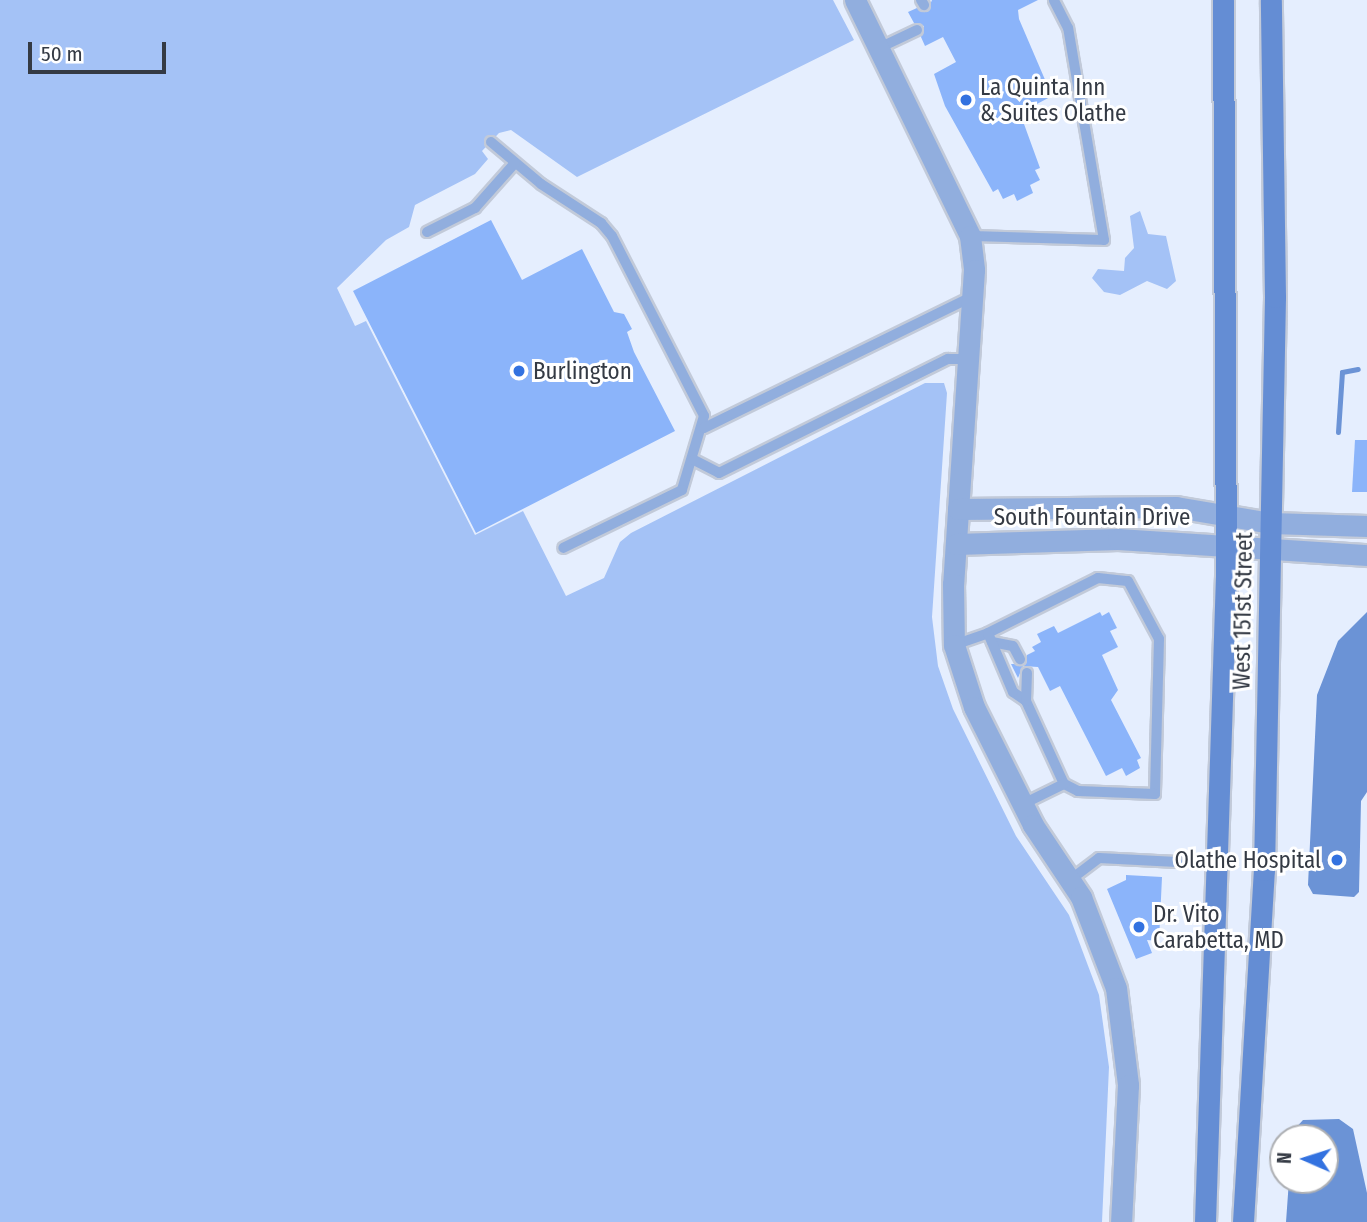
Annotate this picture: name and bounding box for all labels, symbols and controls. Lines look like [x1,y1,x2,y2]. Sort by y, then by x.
scale bar [32,28,170,72]
text: 50 m [41,41,83,67]
place label: La Quinta Inn & Suites Olathe [980,73,1126,127]
marker: La Quinta Inn & Suites Olathe [958,92,974,108]
place label: Burlington [533,357,632,385]
marker: Burlington [511,363,527,379]
street label: South Fountain Drive [994,503,1190,531]
street label: West 151st Street [1228,532,1258,690]
place label: Olathe Hospital [1175,846,1321,874]
marker: Olathe Hospital [1327,850,1347,870]
place label: Dr. Vito Carabetta, MD [1153,900,1284,954]
marker: Dr. Vito Carabetta, MD [1131,919,1147,935]
north arrow [1269,1124,1339,1194]
text: N [1273,1152,1296,1164]

